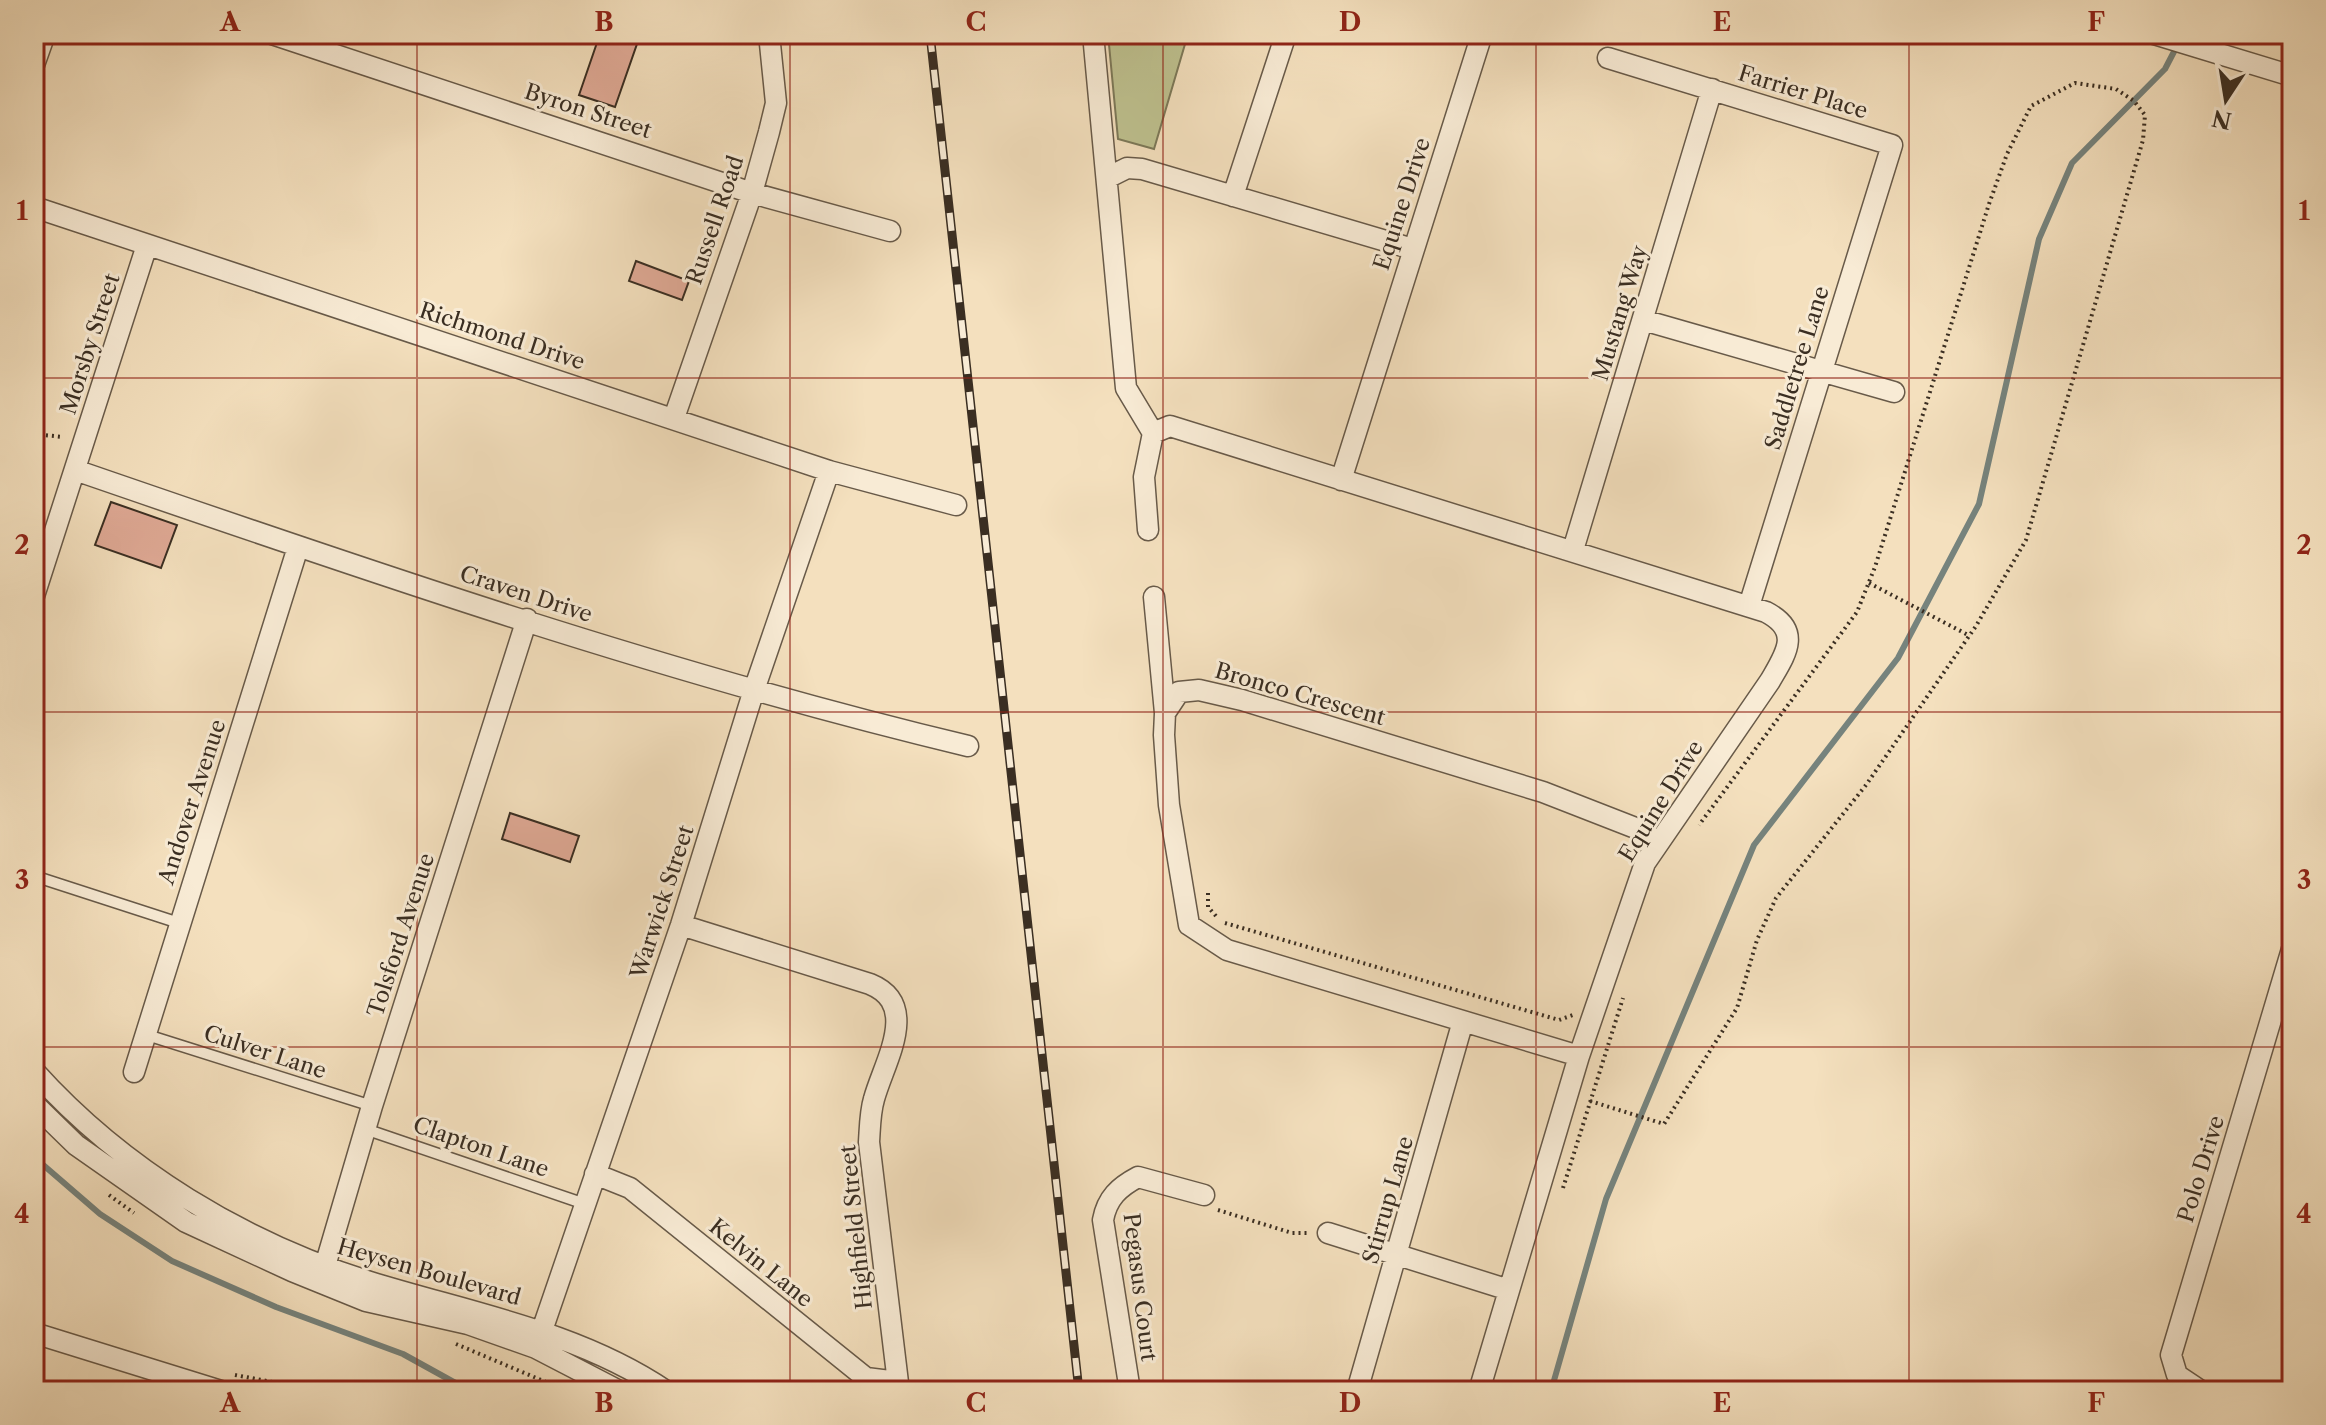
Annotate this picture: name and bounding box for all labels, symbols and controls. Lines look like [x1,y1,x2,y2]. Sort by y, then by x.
text: A [219,6,241,38]
text: B [594,6,614,38]
text: C [966,6,986,38]
text: D [1339,6,1361,38]
text: E [1713,6,1731,38]
text: F [2087,6,2105,38]
street label: Farrier Place [1735,60,1871,124]
north arrow [2186,60,2266,140]
street label: Byron Street [521,78,655,144]
text: N [2210,104,2234,134]
street label: Equine Drive [1368,134,1436,274]
street label: Russell Road [680,152,750,288]
text: 1 [16,195,28,227]
text: 1 [2298,195,2310,227]
street label: Mustang Way [1587,241,1654,384]
street label: Morsby Street [55,270,126,418]
street label: Saddletree Lane [1759,283,1835,453]
street label: Richmond Drive [416,297,588,375]
text: 2 [14,529,30,561]
text: 2 [2296,529,2312,561]
street label: Craven Drive [456,560,596,628]
street label: Bronco Crescent [1212,657,1388,731]
street label: Andover Avenue [152,716,231,889]
street label: Equine Drive [1613,735,1709,867]
street label: Warwick Street [624,822,700,983]
street label: Tolsford Avenue [362,850,440,1020]
text: 3 [15,864,29,896]
text: 3 [2297,864,2311,896]
street label: Culver Lane [200,1019,330,1085]
street label: Clapton Lane [410,1111,552,1183]
street label: Polo Drive [2172,1112,2230,1226]
street label: Stirrup Lane [1357,1133,1419,1267]
street label: Highfield Street [834,1143,878,1311]
text: 4 [14,1198,30,1230]
text: 4 [2296,1198,2312,1230]
street label: Pegasus Court [1118,1211,1163,1363]
street label: Kelvin Lane [704,1213,818,1313]
street label: Heysen Boulevard [334,1233,524,1311]
text: A [219,1387,241,1419]
text: B [594,1387,614,1419]
text: C [966,1387,986,1419]
text: D [1339,1387,1361,1419]
text: E [1713,1387,1731,1419]
text: F [2087,1387,2105,1419]

